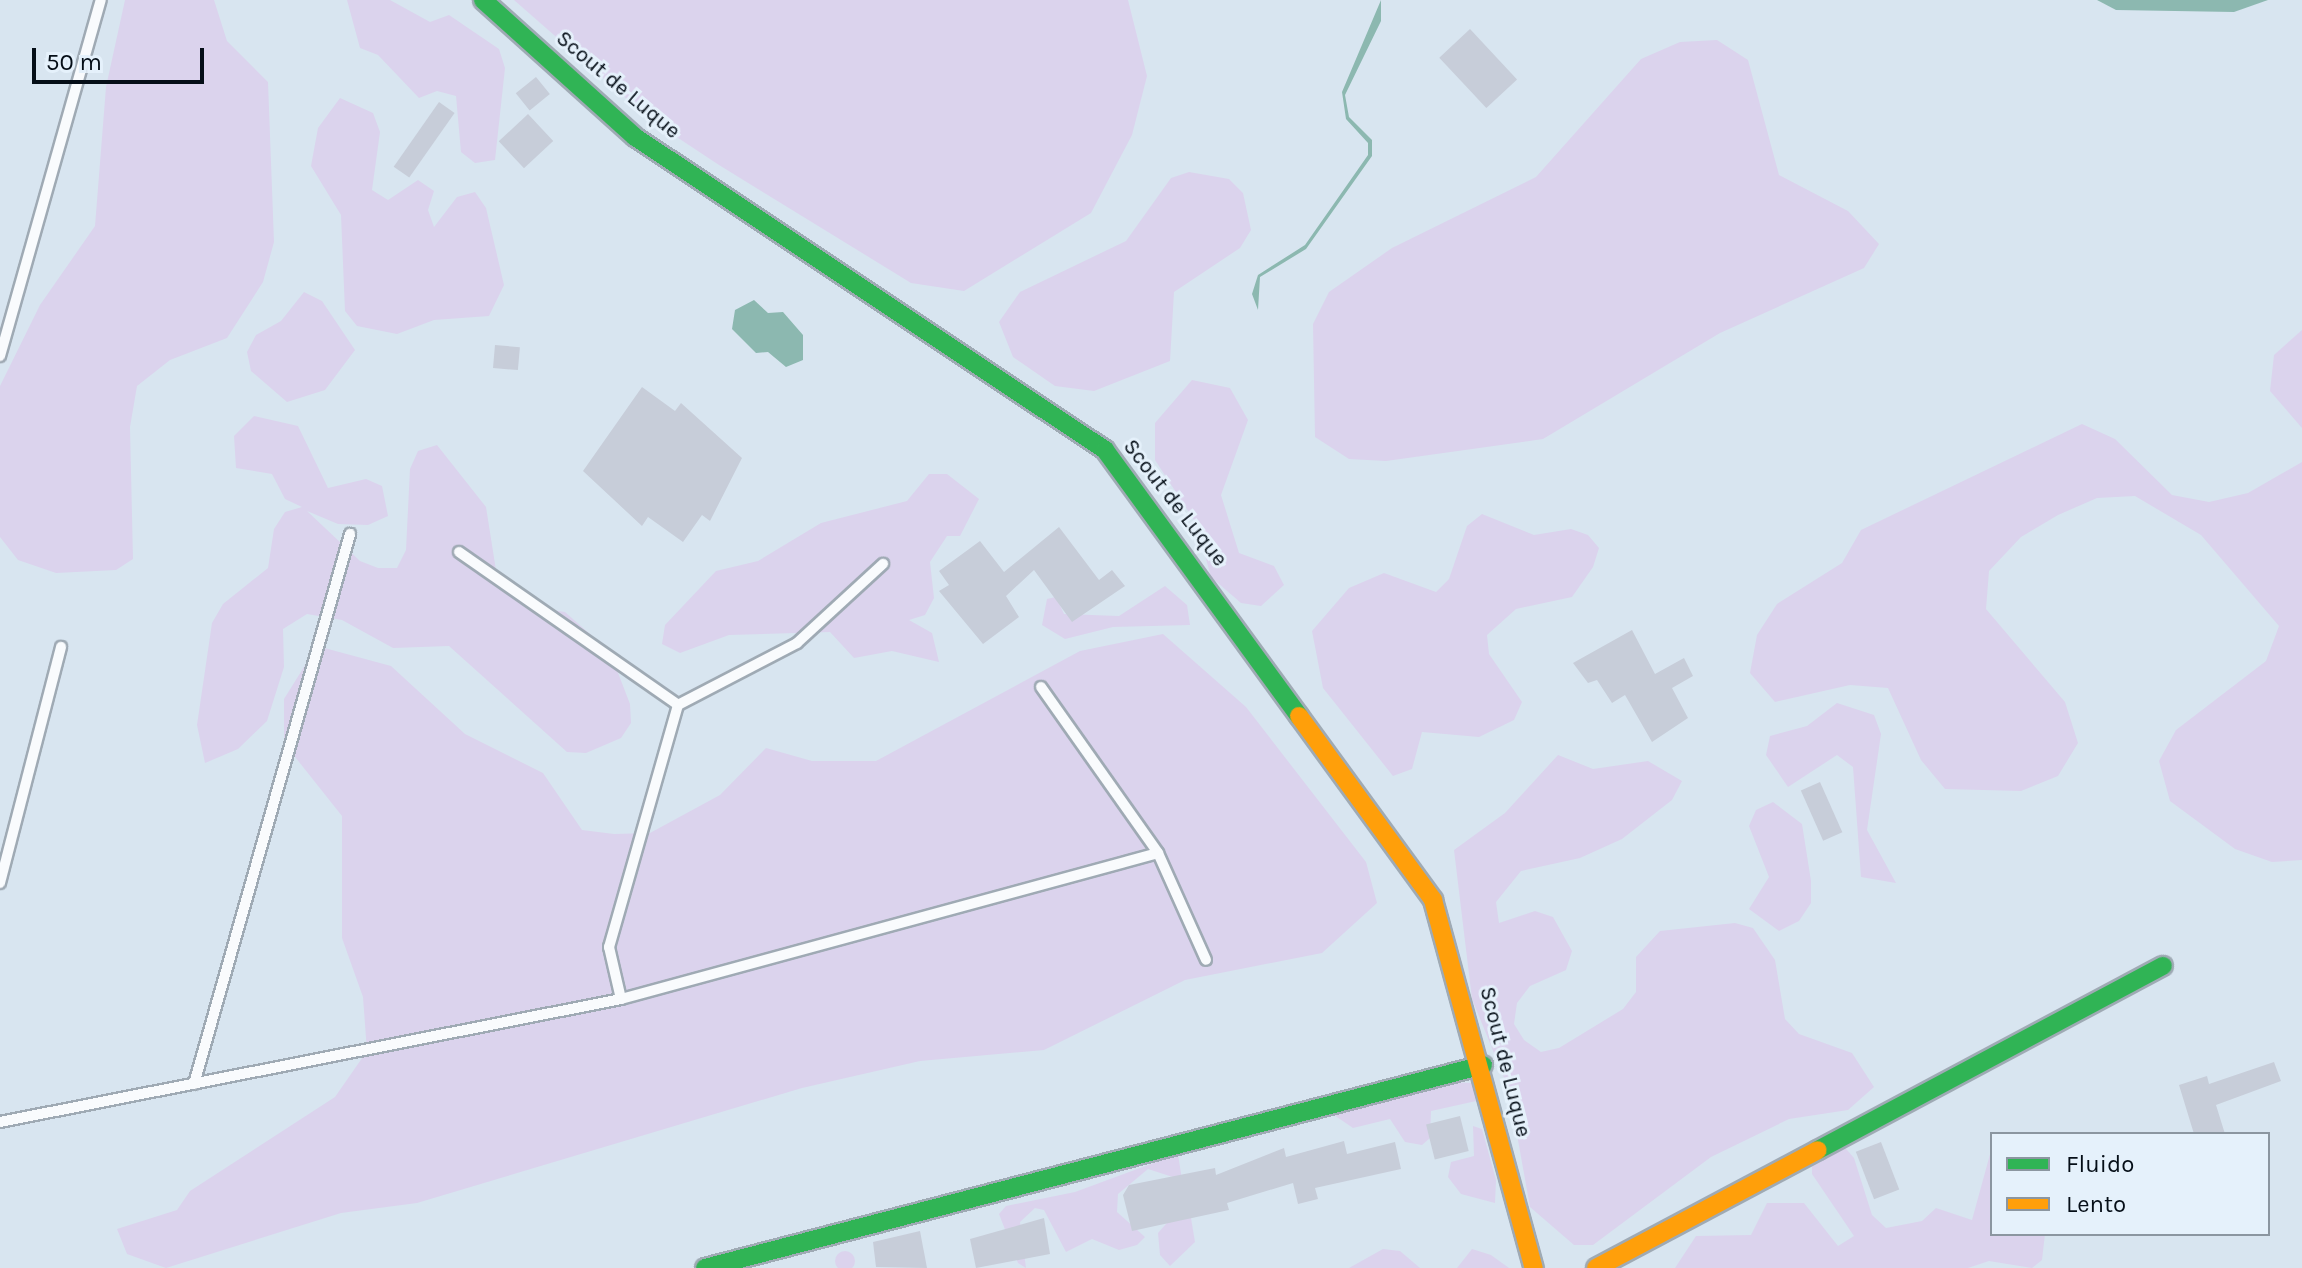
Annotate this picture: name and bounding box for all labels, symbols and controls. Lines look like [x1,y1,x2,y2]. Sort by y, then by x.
street label: Scout de Luque [550,25,686,145]
scale bar [36,32,208,82]
text: 50 m [46,48,102,76]
street label: Scout de Luque [1117,434,1233,572]
street label: Scout de Luque [1474,984,1536,1140]
legend [1990,1132,2270,1236]
text: Fluido [2066,1150,2134,1178]
text: Lento [2066,1190,2126,1218]

